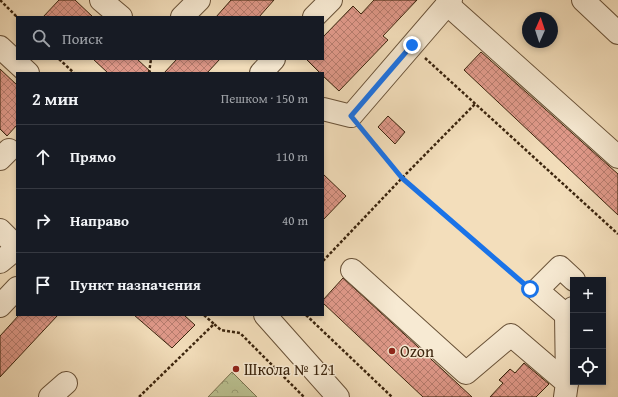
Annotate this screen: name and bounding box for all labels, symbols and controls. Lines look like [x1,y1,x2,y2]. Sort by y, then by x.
north arrow [522,12,558,48]
search box [16,16,324,60]
icon: search [30,27,52,49]
text: Поиск [62,28,103,49]
route end [403,36,421,54]
text: 2 мин [32,86,78,111]
text: Пешком · 150 m [221,89,308,108]
icon: ahead [32,146,54,168]
text: Прямо [70,146,116,167]
text: 110 m [276,147,308,166]
icon: right [32,210,54,232]
text: Направо [70,210,129,231]
text: 40 m [282,211,308,230]
icon: arrive [32,274,54,296]
text: Пункт назначения [70,274,201,295]
map controls [570,277,606,385]
button: + [570,277,606,313]
route start [521,280,539,298]
button: − [570,313,606,349]
place label: Ozon [400,339,434,363]
marker: Ozon [387,346,397,356]
button: locate [570,349,606,385]
place label: Школа № 121 [244,357,336,381]
marker: Школа № 121 [231,364,241,374]

